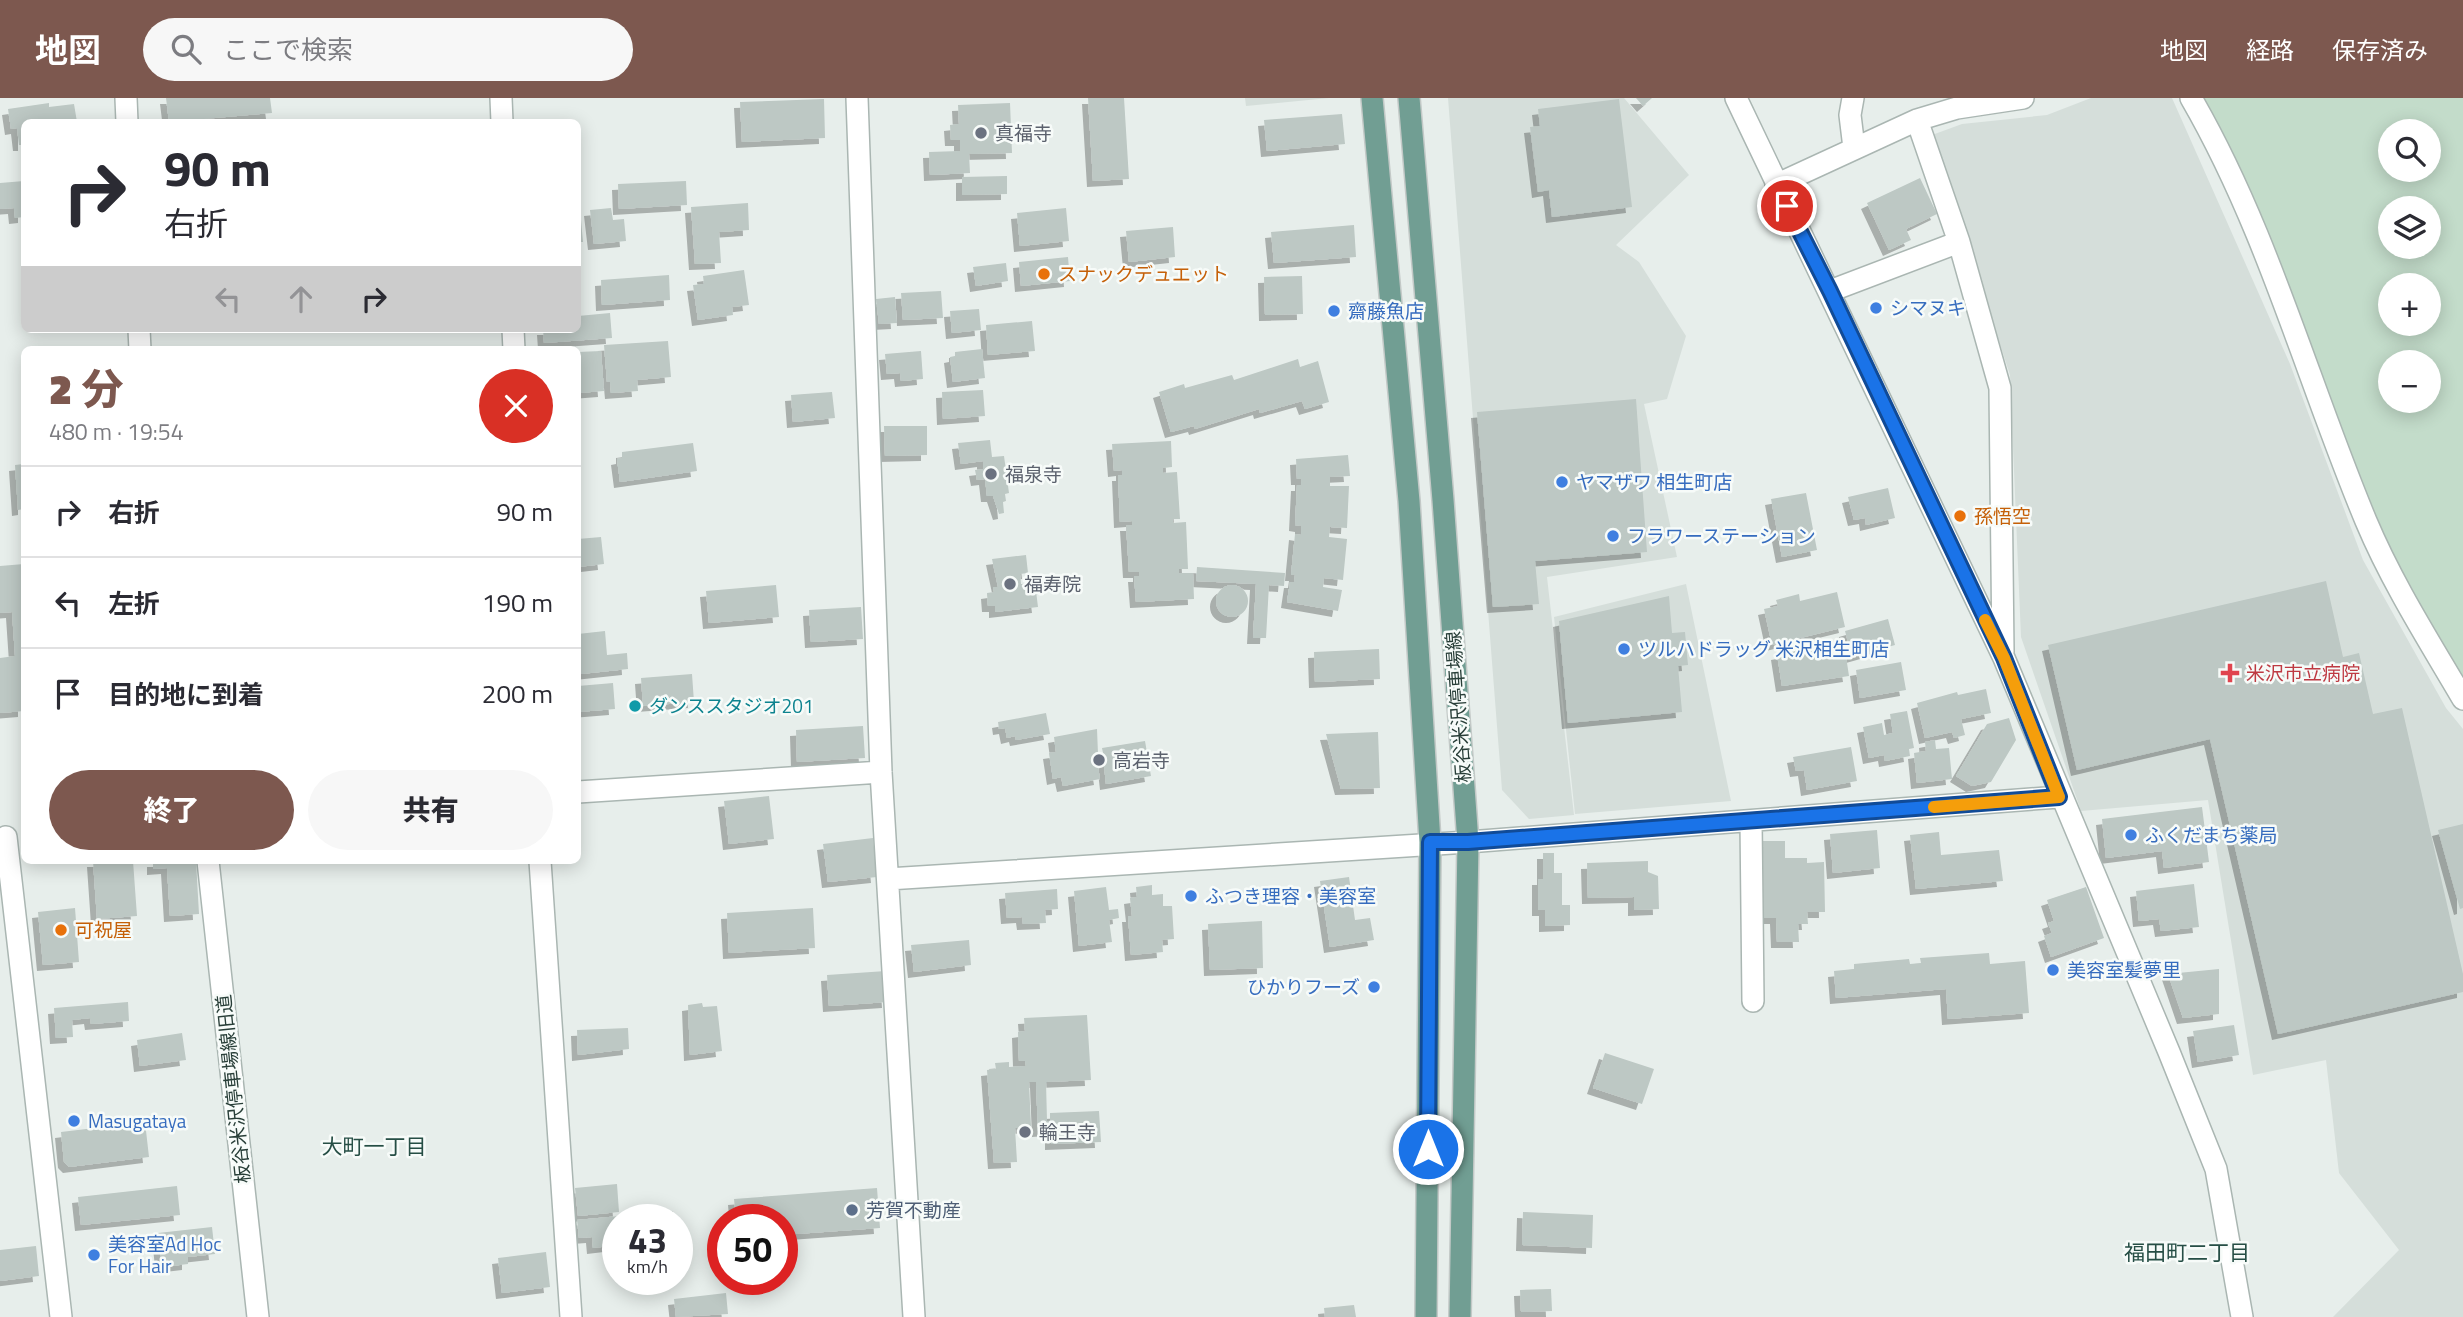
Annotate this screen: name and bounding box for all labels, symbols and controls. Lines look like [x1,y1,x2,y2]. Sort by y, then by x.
search box [143,18,633,81]
text: 地図 [35,25,101,75]
icon: search [167,30,205,68]
text: ここで検索 [223,30,353,69]
text: 地図 [2160,32,2208,68]
text: 経路 [2246,32,2294,68]
text: 保存済み [2332,32,2428,68]
place label: 真福寺 [995,118,1052,147]
map controls [2378,119,2441,413]
button: search [2378,119,2441,182]
marker: 真福寺 [973,125,989,141]
text: 90 m [164,130,271,205]
icon: right [49,147,140,238]
pin [1757,176,1817,236]
icon: arrive [1768,187,1806,225]
button: layers [2378,196,2441,259]
text: 右折 [164,199,228,247]
place label: スナックデュエット [1058,259,1229,288]
marker: スナックデュエット [1036,266,1052,282]
button: + [2378,273,2441,336]
icon: left [209,280,247,318]
icon: ahead [282,280,320,318]
icon: right [355,280,393,318]
place label: シマヌキ [1890,293,1966,322]
place label: 齋藤魚店 [1348,296,1424,325]
marker: シマヌキ [1868,300,1884,316]
marker: 齋藤魚店 [1326,303,1342,319]
button: − [2378,350,2441,413]
text: 2 分 [49,356,123,420]
button: close [479,369,553,443]
text: 480 m · 19:54 [49,414,184,449]
place label: 福泉寺 [1005,459,1062,488]
marker: 福泉寺 [983,466,999,482]
place label: ヤマザワ 相生町店 [1576,467,1732,496]
marker: ヤマザワ 相生町店 [1554,474,1570,490]
text: 90 m [496,492,553,531]
icon: right [49,493,87,531]
text: 右折 [108,493,160,532]
place label: 孫悟空 [1974,501,2031,530]
marker: 孫悟空 [1952,508,1968,524]
place label: フラワーステーション [1627,521,1816,550]
marker: フラワーステーション [1605,528,1621,544]
place label: 福寿院 [1024,569,1081,598]
marker: 福寿院 [1002,576,1018,592]
text: 190 m [482,583,553,622]
icon: left [49,584,87,622]
text: 左折 [108,584,160,623]
street label: 板谷米沢停車場線 [1438,630,1477,784]
place label: ツルハドラッグ 米沢相生町店 [1638,634,1889,663]
marker: ツルハドラッグ 米沢相生町店 [1616,641,1632,657]
place label: 米沢市立病院 [2246,658,2360,687]
marker: 米沢市立病院 [2220,663,2240,683]
text: 200 m [482,674,553,713]
icon: arrive [49,675,87,713]
text: 目的地に到着 [108,675,264,714]
place label: ダンススタジオ201 [649,691,814,720]
marker: ダンススタジオ201 [627,698,643,714]
place label: 高岩寺 [1113,745,1170,774]
marker: 高岩寺 [1091,752,1107,768]
button: 終了 [49,770,294,850]
button: 共有 [308,770,553,850]
place label: ふくだまち薬局 [2145,820,2278,849]
marker: ふくだまち薬局 [2123,827,2139,843]
place label: ふつき理容・美容室 [1205,881,1376,910]
marker: ふつき理容・美容室 [1183,888,1199,904]
place label: 可祝屋 [75,915,132,944]
marker: 可祝屋 [53,922,69,938]
place label: 美容室髪夢里 [2067,955,2181,984]
marker: 美容室髪夢里 [2045,962,2061,978]
place label: ひかりフーズ [1247,972,1360,1001]
marker: ひかりフーズ [1366,979,1382,995]
street label: 板谷米沢停車場線旧道 [208,993,257,1185]
place label: Masugataya [88,1106,187,1135]
position arrow [1391,1112,1465,1186]
marker: Masugataya [66,1113,82,1129]
place label: 輪王寺 [1039,1117,1096,1146]
marker: 輪王寺 [1017,1124,1033,1140]
district label: 大町一丁目 [322,1130,427,1162]
place label: 芳賀不動産 [866,1195,961,1224]
marker: 芳賀不動産 [844,1202,860,1218]
speed limit sign: 50 [707,1204,798,1295]
text: 43 [628,1213,667,1267]
place label: 美容室Ad Hoc For Hair [108,1229,222,1280]
district label: 福田町二丁目 [2124,1236,2250,1268]
marker: 美容室Ad Hoc For Hair [86,1247,102,1263]
text: km/h [627,1253,668,1280]

